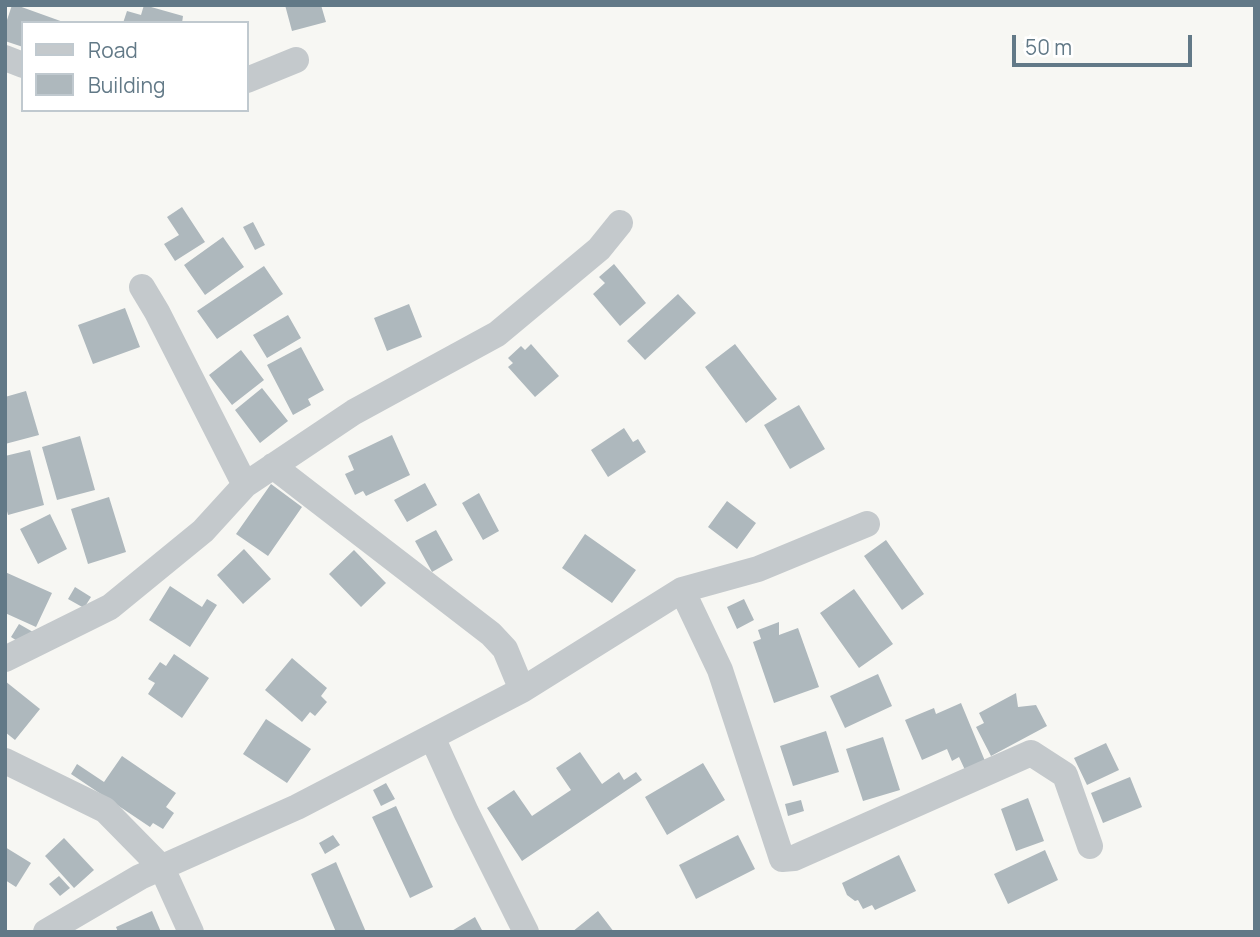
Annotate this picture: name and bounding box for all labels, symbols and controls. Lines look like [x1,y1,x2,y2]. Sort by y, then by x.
legend [21,21,248,112]
scale bar [1015,21,1195,65]
text: 50 m [1025,33,1072,61]
text: Road [88,36,138,64]
text: Building [88,71,165,99]

